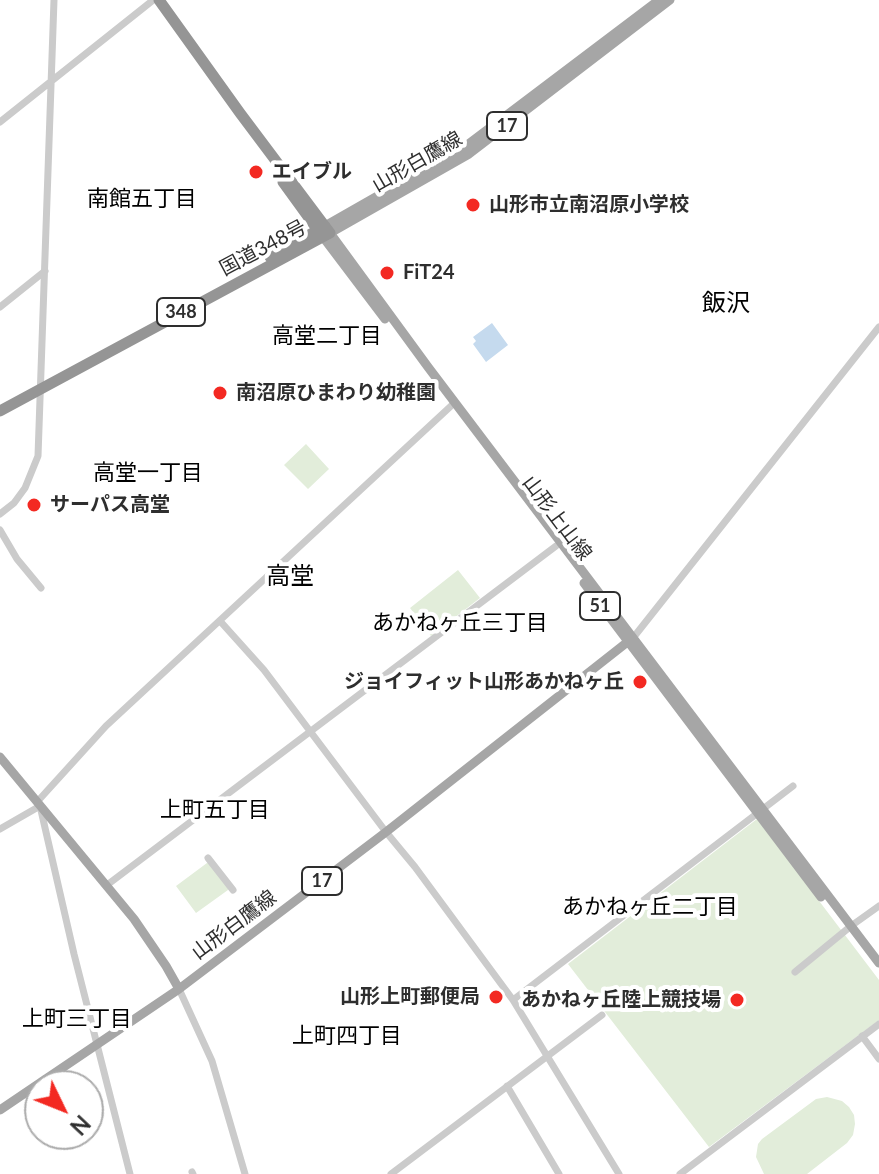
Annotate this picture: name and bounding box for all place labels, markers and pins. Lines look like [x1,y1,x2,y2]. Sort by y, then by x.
place label: エイブル [272,160,352,184]
marker: エイブル [247,163,265,181]
place label: 山形市立南沼原小学校 [489,193,689,217]
marker: 山形市立南沼原小学校 [464,196,482,214]
place label: FiT24 [403,261,454,285]
marker: FiT24 [378,264,396,282]
place label: 南沼原ひまわり幼稚園 [236,381,436,405]
marker: 南沼原ひまわり幼稚園 [211,384,229,402]
place label: サーパス高堂 [50,493,170,517]
marker: サーパス高堂 [25,496,43,514]
place label: ジョイフィット山形あかねヶ丘 [344,670,624,694]
marker: ジョイフィット山形あかねヶ丘 [631,673,649,691]
place label: 山形上町郵便局 [340,985,480,1009]
marker: 山形上町郵便局 [487,988,505,1006]
place label: あかねヶ丘陸上競技場 [521,988,721,1012]
marker: あかねヶ丘陸上競技場 [728,991,746,1009]

